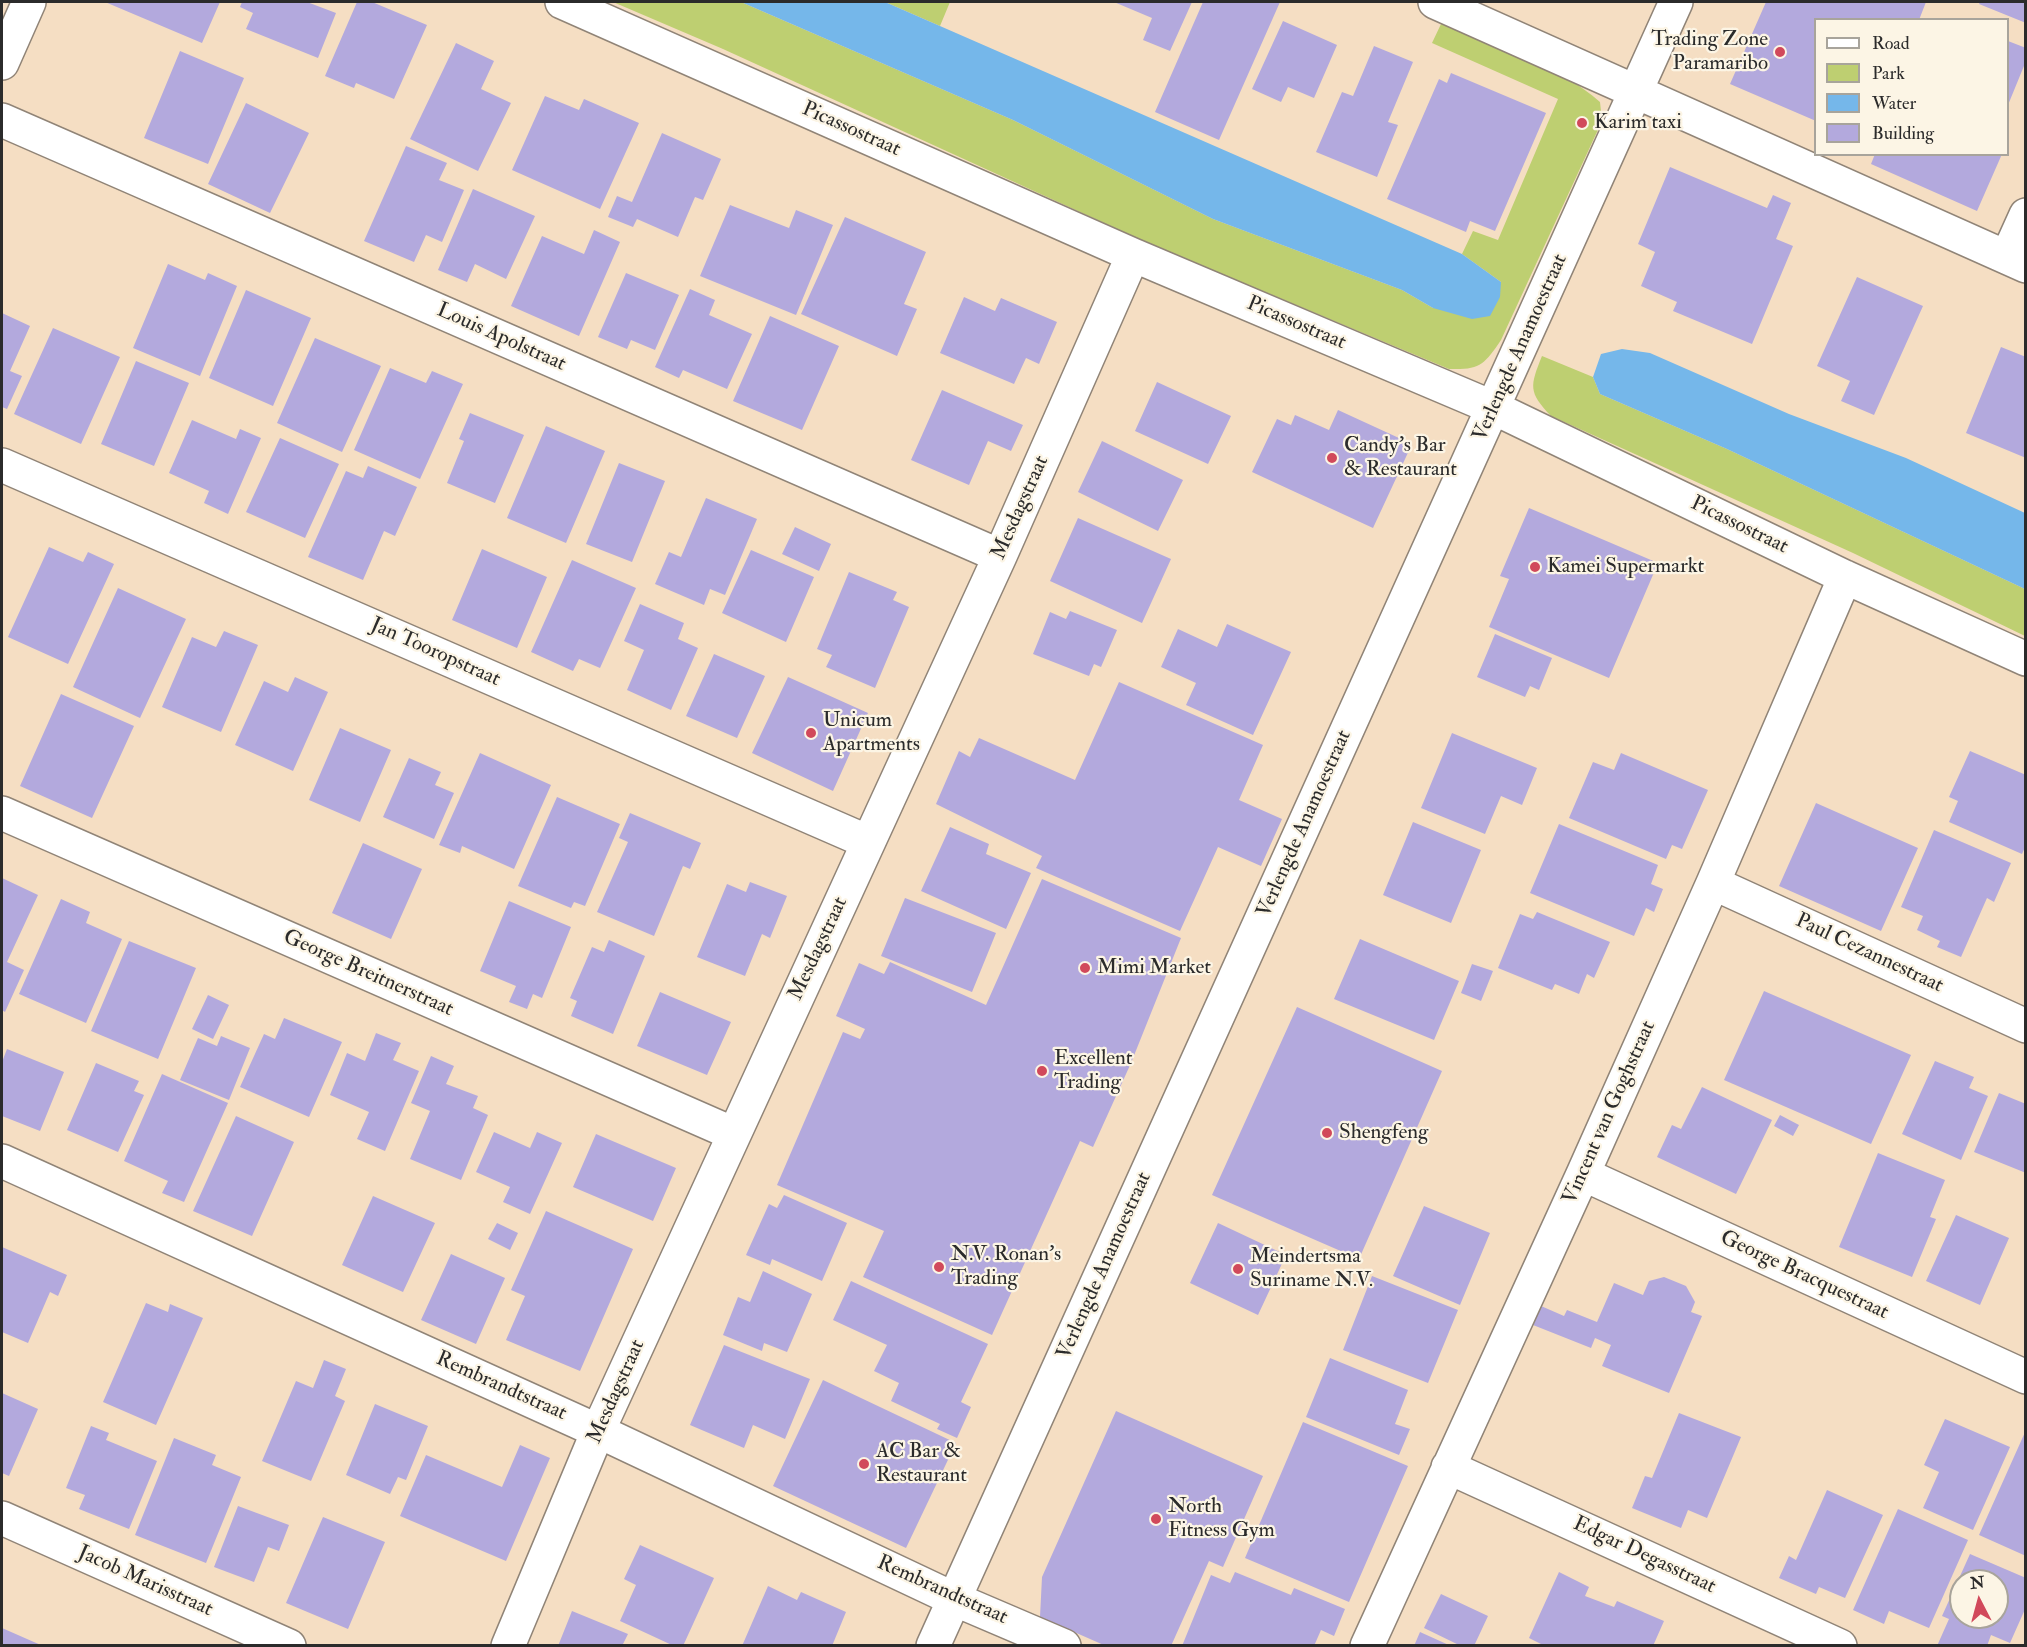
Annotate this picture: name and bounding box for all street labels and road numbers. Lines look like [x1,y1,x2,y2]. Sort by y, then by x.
street label: Picassostraat [798,97,904,163]
street label: Verlengde Anamoestraat [1468,251,1574,445]
street label: Picassostraat [1243,292,1349,356]
street label: Louis Apolstraat [432,298,570,378]
street label: Mesdagstraat [987,452,1055,564]
street label: Picassostraat [1686,492,1792,560]
street label: Jan Tooropstraat [366,613,504,693]
street label: Verlengde Anamoestraat [1252,727,1358,921]
street label: Mesdagstraat [784,893,854,1005]
street label: Paul Cezannestraat [1791,909,1947,999]
street label: George Breitnerstraat [279,925,457,1023]
street label: Vincent van Goghstraat [1558,1017,1662,1209]
street label: Verlengde Anamoestraat [1052,1169,1158,1363]
street label: George Bracquestraat [1716,1226,1892,1326]
street label: Mesdagstraat [583,1336,651,1448]
street label: Rembrandtstraat [432,1347,570,1427]
street label: Edgar Degasstraat [1569,1512,1719,1600]
street label: Jacob Marisstraat [74,1541,216,1623]
street label: Rembrandtstraat [873,1551,1011,1631]

